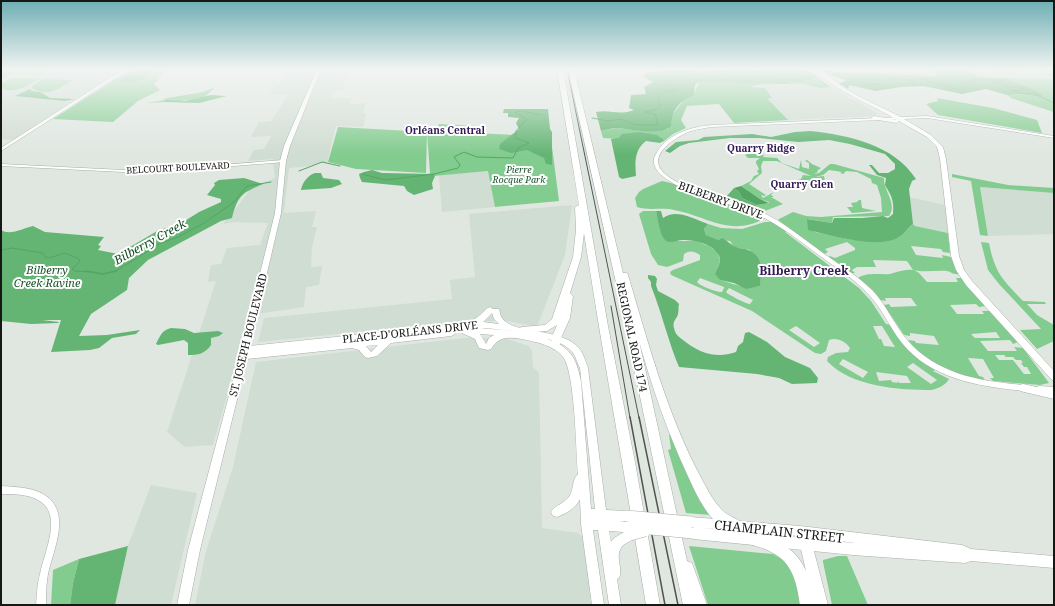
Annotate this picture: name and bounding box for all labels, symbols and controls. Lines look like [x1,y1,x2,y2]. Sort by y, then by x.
district label: Orléans Central [405,123,486,137]
district label: Quarry Ridge [727,141,795,155]
street label: BELCOURT BOULEVARD [126,158,230,177]
park label: Pierre Rocque Park [492,163,546,186]
street label: BILBERRY DRIVE [677,177,766,222]
district label: Quarry Glen [771,177,834,191]
water label: Bilberry Creek [110,214,190,269]
park label: Bilberry Creek Ravine [14,262,81,290]
district label: Bilberry Creek [759,262,849,279]
street label: ST. JOSEPH BOULEVARD [225,272,270,398]
street label: REGIONAL ROAD 174 [614,281,651,393]
street label: PLACE-D'ORLÉANS DRIVE [341,317,479,346]
street label: CHAMPLAIN STREET [713,515,845,547]

